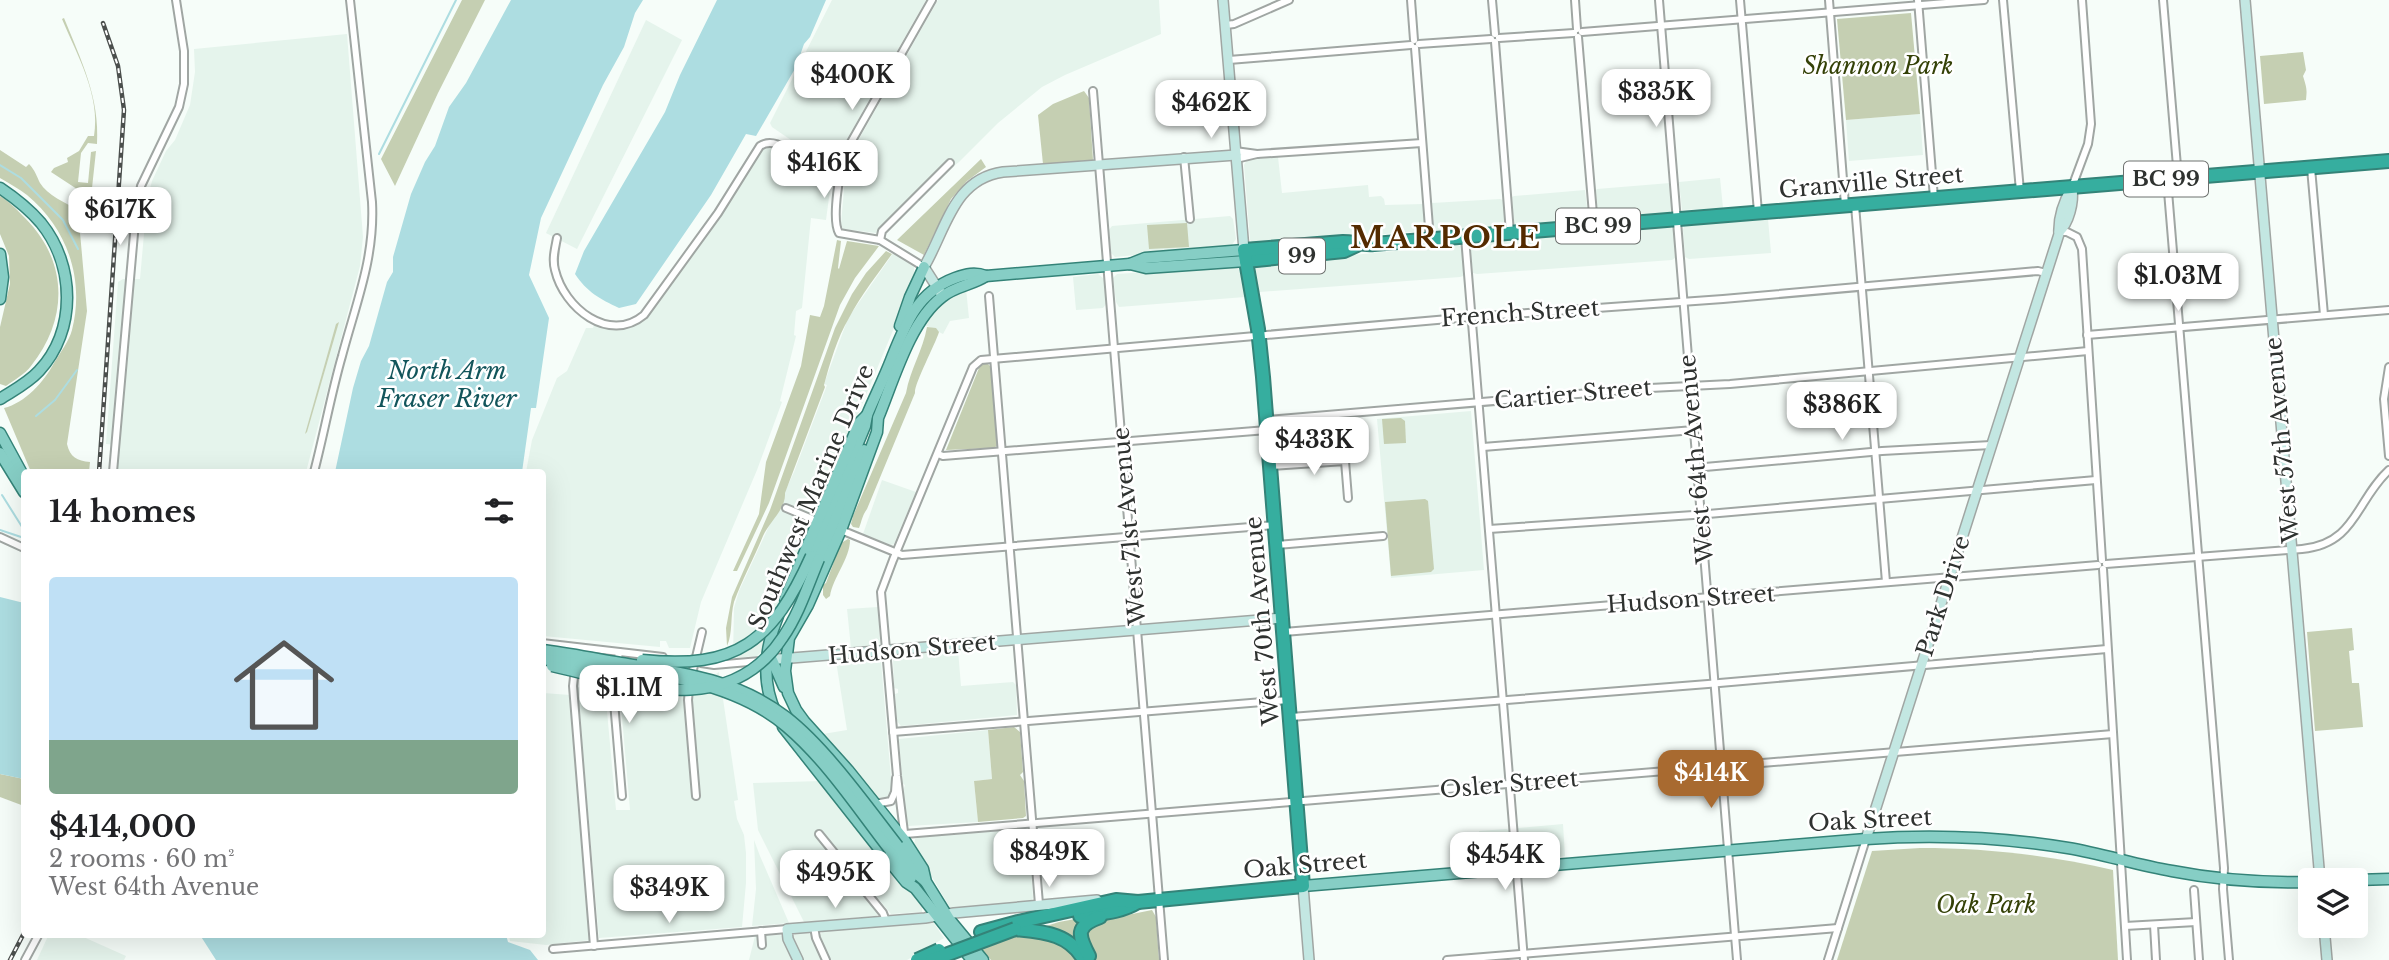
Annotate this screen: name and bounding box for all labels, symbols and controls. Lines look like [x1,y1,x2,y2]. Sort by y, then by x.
pin: $400K [803,52,901,112]
park label: Shannon Park [1803,52,1953,80]
text: $400K [810,61,894,89]
pin: $335K [1607,69,1705,129]
text: $335K [1618,78,1694,106]
pin: $462K [1162,80,1260,140]
text: $462K [1171,89,1251,117]
pin: $416K [775,140,873,200]
text: $416K [787,149,861,177]
street label: Granville Street [1778,160,1965,204]
road number: BC 99 [2124,162,2208,196]
pin: $617K [71,188,169,247]
text: $617K [84,196,156,224]
road number: BC 99 [1556,208,1640,244]
district label: MARPOLE [1350,219,1542,256]
road number: 99 [1279,238,1325,274]
pin: $1.03M [2121,254,2235,313]
text: $1.03M [2134,262,2222,290]
street label: French Street [1440,293,1601,333]
street label: West 57th Avenue [2259,336,2305,545]
street label: West 64th Avenue [1673,353,1719,566]
water label: North Arm Fraser River [376,356,518,413]
street label: Southwest Marine Drive [742,360,880,634]
street label: Cartier Street [1493,373,1653,415]
pin: $386K [1793,382,1891,442]
text: $386K [1803,391,1881,419]
pin: $433K [1265,418,1363,477]
street label: West 71st Avenue [1106,426,1152,627]
text: $433K [1275,426,1353,454]
icon: filters [480,492,518,530]
text: 14 homes [49,493,196,530]
street label: West 70th Avenue [1239,515,1285,728]
street label: Park Drive [1910,532,1976,660]
street label: Hudson Street [1606,579,1777,619]
icon: home [221,622,347,748]
street label: Hudson Street [827,628,998,670]
pin: $1.1M [580,666,678,725]
text: $1.1M [595,674,663,702]
pin: $414K [1662,750,1760,810]
text: $414K [1674,759,1748,787]
street label: Osler Street [1439,764,1580,804]
street label: Oak Street [1807,803,1933,837]
text: $414,000 [49,808,196,845]
pin: $849K [1000,830,1098,889]
pin: $454K [1456,832,1554,892]
text: $849K [1009,838,1089,866]
text: $454K [1466,841,1544,869]
text: 2 rooms · 60 m² [49,845,235,873]
street label: Oak Street [1242,846,1368,884]
pin: $495K [786,850,884,910]
text: $495K [796,859,874,887]
pin: $349K [620,866,718,925]
map controls [2298,868,2368,938]
button: layers [2298,868,2368,938]
text: West 64th Avenue [49,873,259,901]
text: $349K [629,874,709,902]
park label: Oak Park [1936,891,2036,919]

